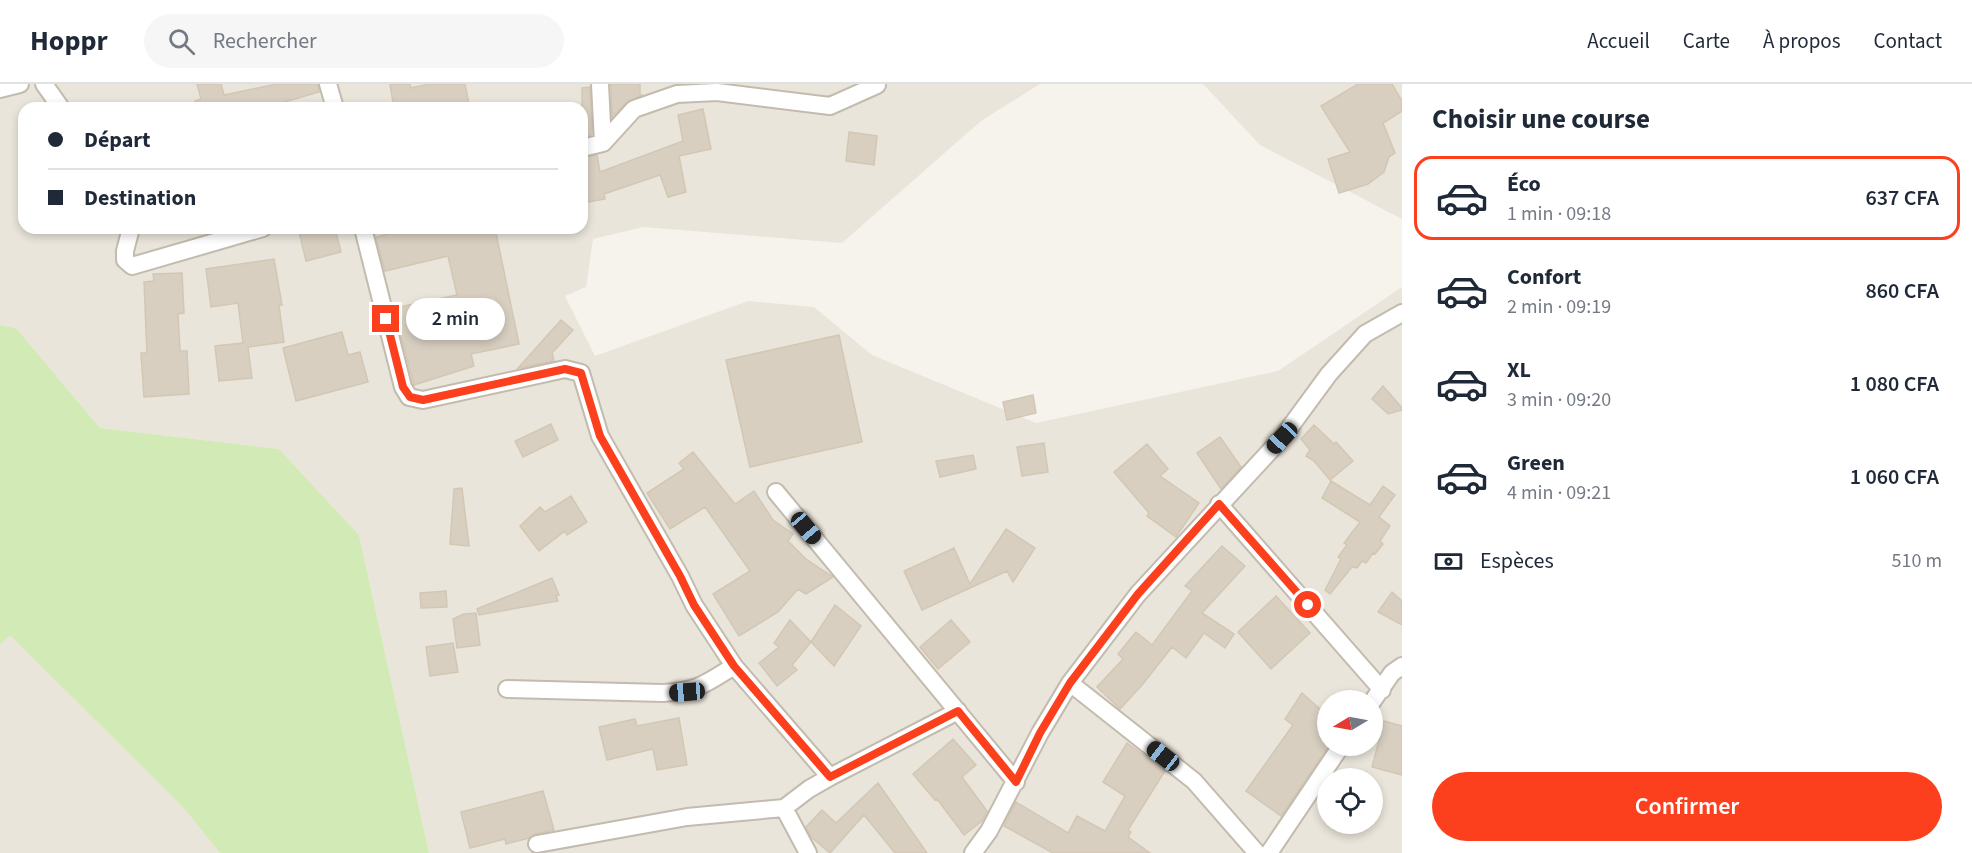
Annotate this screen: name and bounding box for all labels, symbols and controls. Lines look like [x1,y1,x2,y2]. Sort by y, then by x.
search box [144,14,564,68]
text: Hoppr [30,21,108,61]
icon: search [165,25,198,58]
text: Rechercher [213,25,317,57]
text: Accueil [1587,26,1650,56]
text: Carte [1683,26,1730,56]
text: À propos [1763,26,1840,56]
text: Contact [1873,26,1942,56]
text: Choisir une course [1432,100,1650,139]
text: Départ [84,124,151,156]
text: Éco [1507,168,1541,200]
icon: car [1435,171,1489,225]
text: Destination [84,182,196,214]
text: 637 CFA [1865,182,1939,214]
text: 1 min · 09:18 [1507,200,1611,228]
text: Confort [1507,261,1581,293]
icon: car [1435,264,1489,318]
text: 860 CFA [1865,275,1939,307]
text: 2 min · 09:19 [1507,293,1611,321]
callout: 2 min [407,298,506,340]
route end [372,305,399,332]
text: 2 min [432,305,479,333]
text: XL [1507,354,1531,386]
icon: car [1435,357,1489,411]
text: 1 080 CFA [1850,368,1939,400]
text: 3 min · 09:20 [1507,386,1611,414]
car [1263,419,1301,457]
text: Green [1507,447,1565,479]
icon: car [1435,450,1489,504]
text: 1 060 CFA [1850,461,1939,493]
text: 4 min · 09:21 [1507,479,1611,507]
car [788,508,824,548]
icon: cash [1432,545,1465,578]
text: Espèces [1480,545,1554,577]
text: 510 m [1892,547,1942,575]
route start [1294,591,1321,618]
car [668,682,706,702]
north arrow [1317,690,1383,756]
map controls [1317,690,1383,834]
car [1143,738,1183,774]
button: locate [1317,768,1383,834]
button: Confirmer [1432,772,1942,841]

